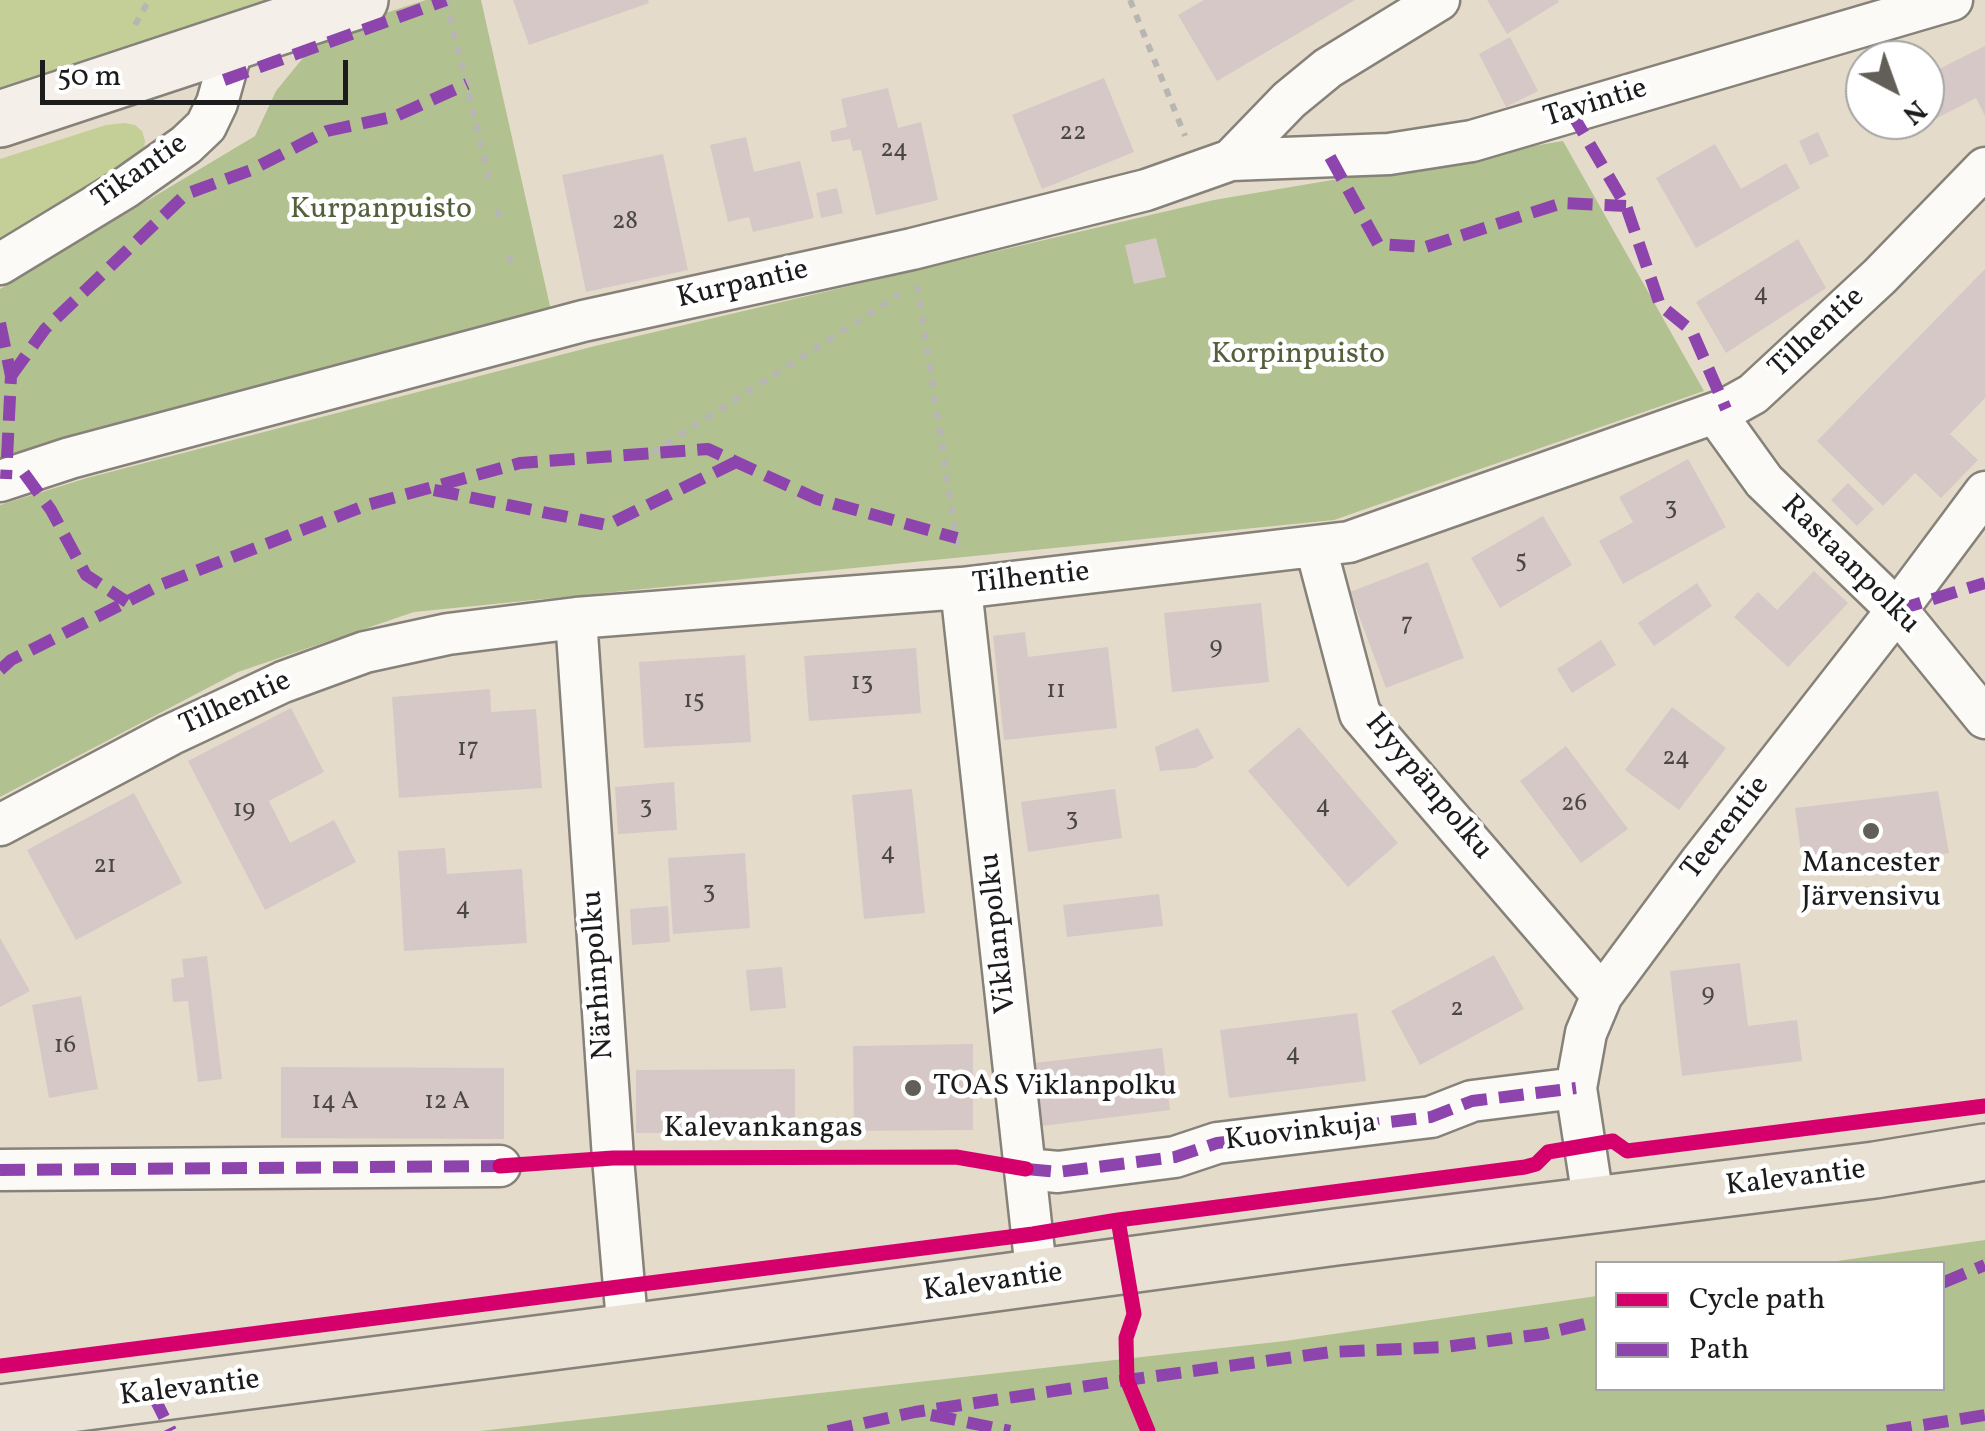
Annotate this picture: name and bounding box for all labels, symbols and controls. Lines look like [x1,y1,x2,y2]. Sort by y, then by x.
scale bar [45,40,352,102]
north arrow [1845,40,1945,140]
text: 50 m [57,56,121,98]
street label: Tavintie [1540,72,1652,138]
text: N [1893,90,1934,133]
house number: 22 [1060,119,1086,149]
street label: Tikantie [86,127,196,219]
house number: 24 [880,136,908,166]
park label: Kurpanpuisto [290,193,472,229]
house number: 28 [612,208,638,238]
street label: Kurpantie [674,253,812,319]
house number: 4 [1754,280,1768,310]
street label: Tilhentie [1763,281,1873,387]
park label: Korpinpuisto [1211,338,1385,374]
street label: Rastaanpolku [1772,489,1926,643]
house number: 3 [1665,494,1677,524]
house number: 5 [1515,547,1527,577]
street label: Tilhentie [971,556,1091,604]
house number: 7 [1401,610,1413,640]
house number: 9 [1210,633,1222,663]
street label: Tilhentie [175,665,297,745]
house number: 13 [851,669,873,699]
house number: 11 [1046,677,1066,707]
house number: 15 [683,687,705,717]
street label: Hyypänpolku [1355,707,1499,869]
house number: 17 [457,735,479,765]
house number: 24 [1662,744,1690,774]
street label: Teerentie [1675,770,1779,888]
house number: 26 [1561,790,1587,820]
house number: 4 [1316,792,1330,822]
house number: 3 [640,793,652,823]
house number: 19 [233,796,255,826]
house number: 3 [1066,805,1078,835]
marker: Mancester Järvensivu [1860,820,1882,842]
house number: 4 [881,839,895,869]
place label: Mancester Järvensivu [1801,847,1941,918]
street label: Viklanpolku [974,851,1026,1015]
house number: 21 [93,852,117,882]
house number: 3 [703,878,715,908]
street label: Närhinpolku [576,889,624,1061]
house number: 4 [456,894,470,924]
house number: 9 [1702,980,1714,1010]
house number: 2 [1450,995,1464,1025]
house number: 16 [54,1032,76,1062]
house number: 4 [1286,1040,1300,1070]
place label: TOAS Viklanpolku [933,1070,1177,1106]
marker: TOAS Viklanpolku [902,1077,924,1099]
house number: 14 A [311,1088,359,1118]
house number: 12 A [424,1088,470,1118]
street label: Kuovinkuja [1223,1107,1379,1161]
street label: Kalevankangas [663,1112,863,1148]
street label: Kalevantie [1724,1154,1868,1206]
street label: Kalevantie [921,1256,1065,1312]
legend [1595,1261,1945,1391]
text: Cycle path [1689,1279,1825,1321]
text: Path [1689,1329,1749,1371]
street label: Kalevantie [118,1364,262,1416]

